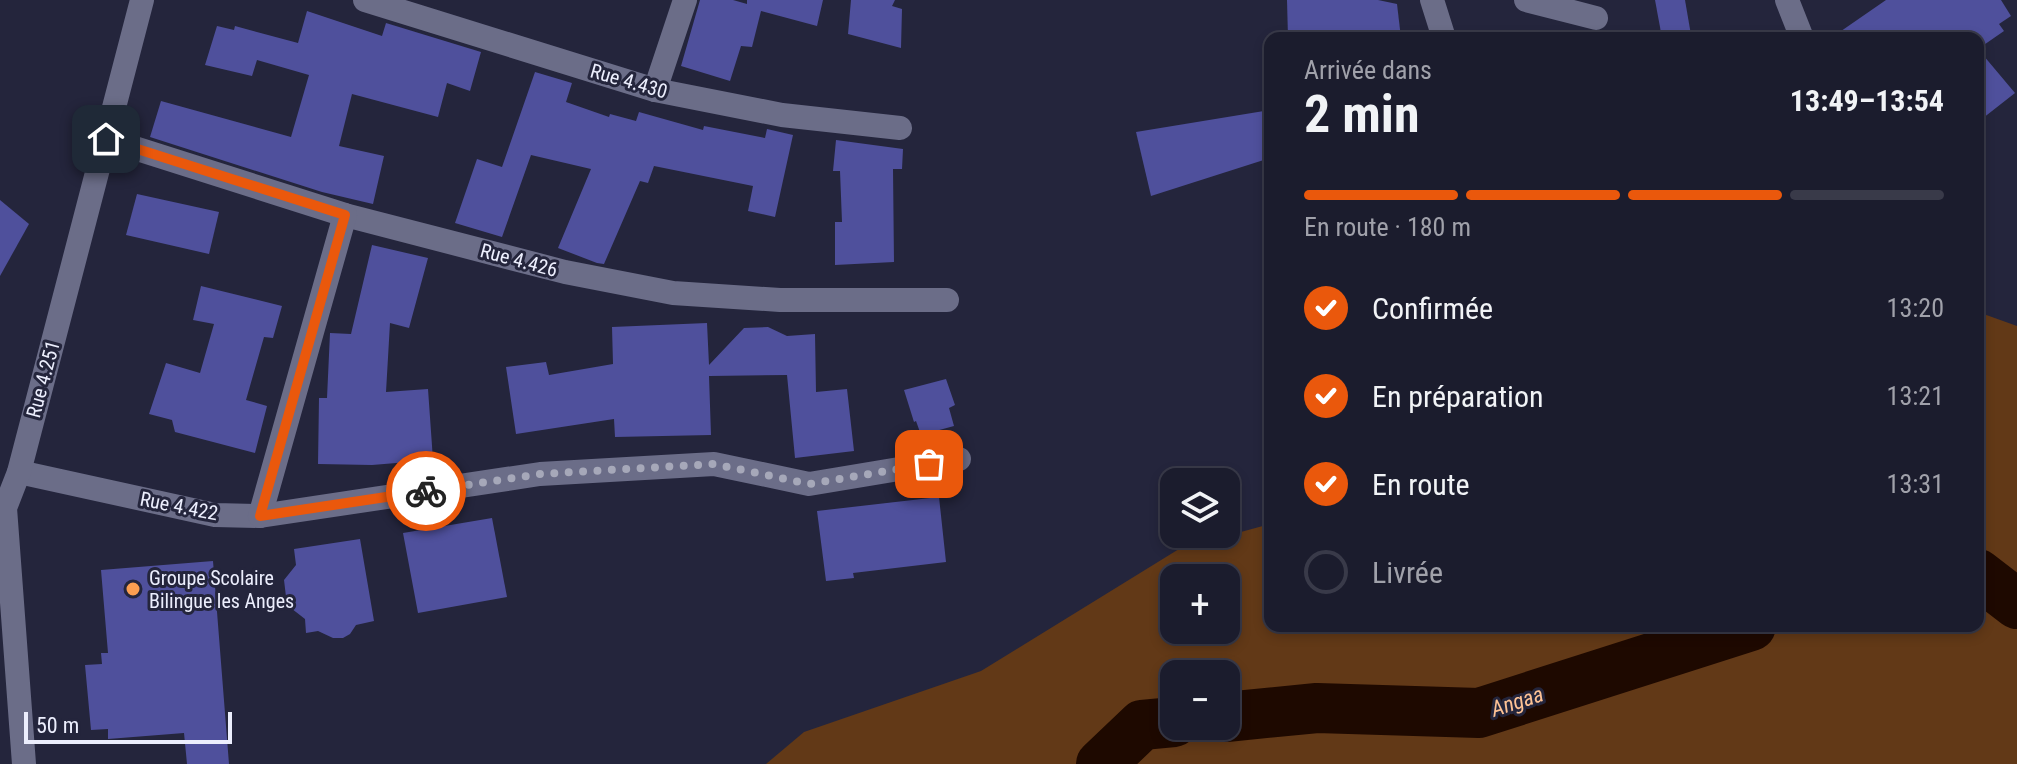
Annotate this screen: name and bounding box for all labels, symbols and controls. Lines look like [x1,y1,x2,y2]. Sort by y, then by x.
text: Arrivée dans [1304,55,1432,85]
street label: Rue 4.430 [588,59,670,103]
text: 13:49–13:54 [1790,83,1944,118]
text: 2 min [1304,84,1420,145]
pin [72,105,140,173]
icon: home [84,117,128,161]
text: En route · 180 m [1304,212,1471,242]
street label: Rue 4.426 [478,238,560,282]
icon: check [1304,286,1348,330]
text: Confirmée [1372,291,1493,326]
text: 13:20 [1887,293,1944,323]
street label: Rue 4.251 [21,338,65,420]
icon: check [1304,374,1348,418]
text: En préparation [1372,379,1544,414]
text: 13:21 [1887,381,1944,411]
pin [895,430,963,498]
icon: bag [907,442,951,486]
courier [386,451,466,531]
icon: check [1304,462,1348,506]
text: En route [1372,467,1470,502]
map controls [1160,468,1240,740]
button: layers [1160,468,1240,548]
icon: bike [404,469,448,513]
text: 13:31 [1887,469,1944,499]
street label: Rue 4.422 [138,487,220,525]
text: Livrée [1372,555,1443,590]
button: + [1160,564,1240,644]
place label: Groupe Scolaire Bilingue les Anges [149,566,294,613]
marker: Groupe Scolaire Bilingue les Anges [124,580,142,598]
button: − [1160,660,1240,740]
water label: Angaa [1487,681,1547,722]
scale bar [24,708,232,744]
text: 50 m [36,713,79,738]

